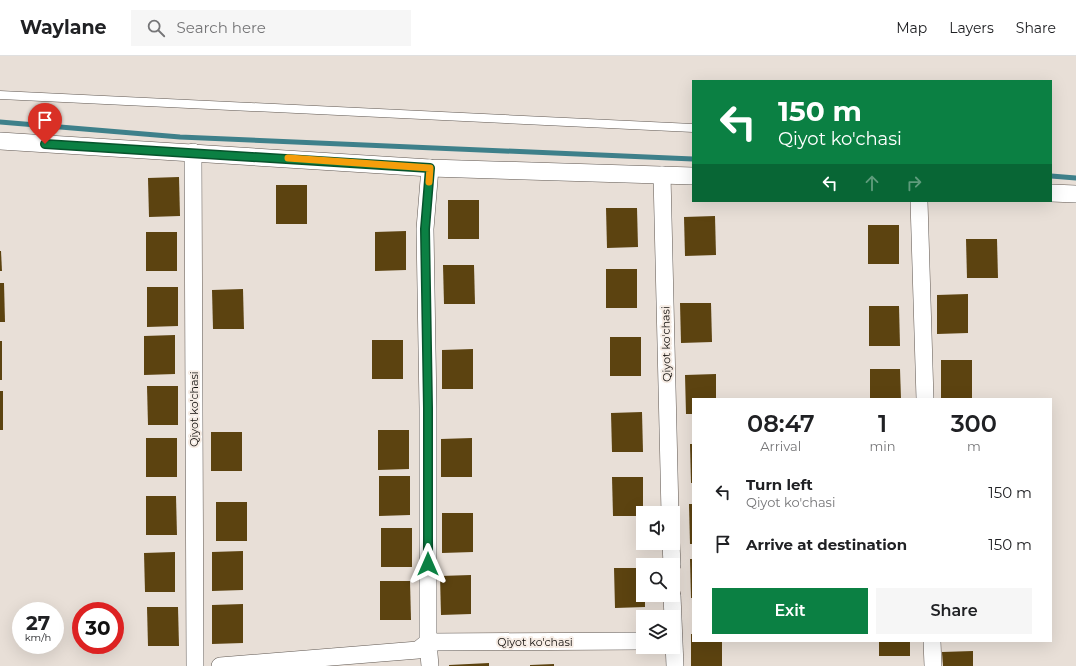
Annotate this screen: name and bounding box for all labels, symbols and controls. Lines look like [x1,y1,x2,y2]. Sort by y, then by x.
search box [131,10,411,46]
text: Waylane [20,16,107,39]
icon: search [145,17,167,39]
text: Search here [177,18,266,37]
text: Map [896,19,927,37]
text: Layers [949,19,994,37]
text: Share [1016,19,1056,37]
text: 150 m [778,94,862,128]
icon: left [712,96,764,148]
pin [28,103,62,144]
icon: arrive [34,109,56,131]
text: Qiyot ko'chasi [778,128,902,150]
icon: left [819,172,841,194]
icon: ahead [861,172,883,194]
icon: right [903,172,925,194]
street label: Qiyot ko'chasi [658,306,674,382]
street label: Qiyot ko'chasi [187,371,201,447]
text: 08:47 [747,409,815,438]
text: 1 [878,409,887,438]
text: 300 [951,409,997,438]
text: Arrival [760,438,801,454]
text: min [870,438,896,454]
text: m [967,438,981,454]
text: Turn left [746,475,813,494]
icon: left [712,481,734,503]
text: 150 m [988,483,1032,502]
text: Qiyot ko'chasi [746,494,835,510]
map controls [636,506,680,654]
button: sound [636,506,680,550]
icon: arrive [712,533,734,555]
text: Arrive at destination [746,535,907,554]
text: 150 m [988,535,1032,554]
position arrow [407,543,449,585]
button: search [636,558,680,602]
button: Exit [712,588,868,634]
button: Share [876,588,1032,634]
speed limit sign: 30 [72,602,124,654]
button: layers [636,610,680,654]
text: 27 [26,611,50,635]
text: km/h [25,631,51,644]
street label: Qiyot ko'chasi [497,635,573,649]

